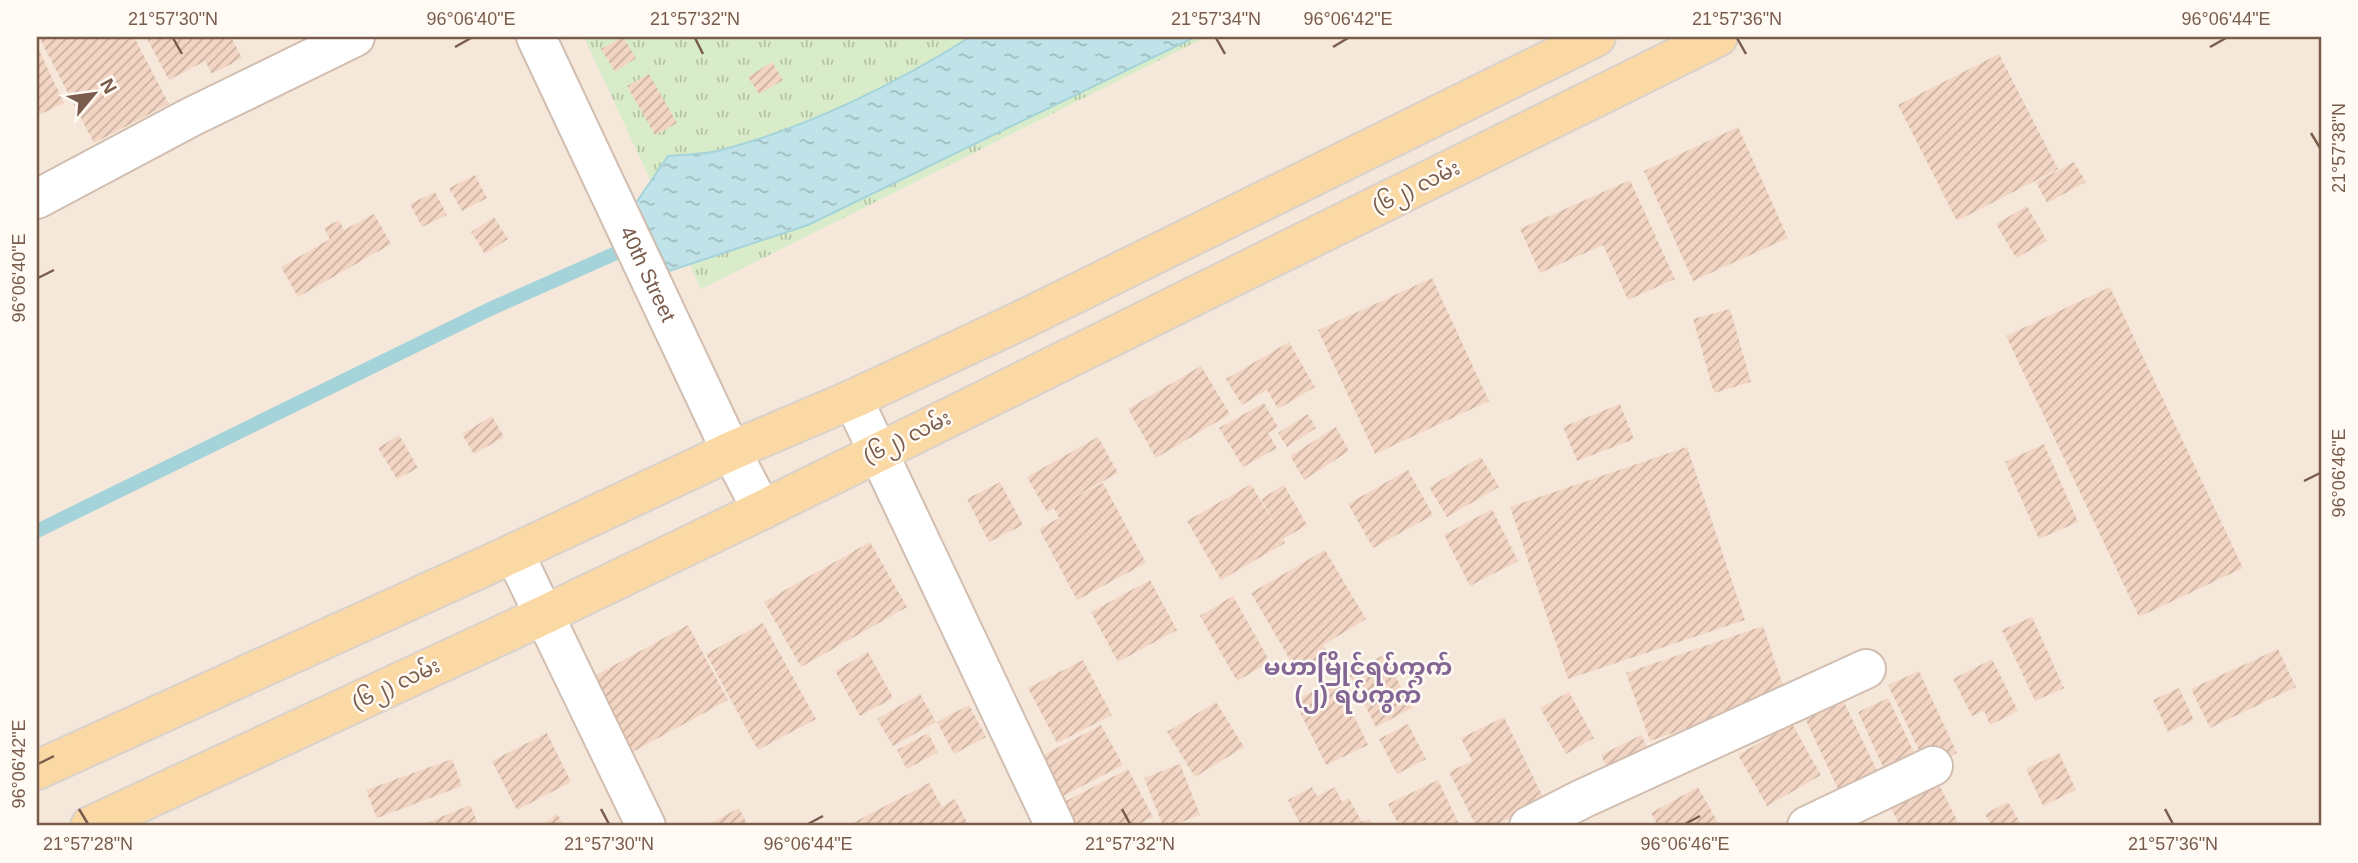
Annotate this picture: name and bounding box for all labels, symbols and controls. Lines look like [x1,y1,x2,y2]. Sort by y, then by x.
text: 21°57'30"N [128,9,218,29]
text: 96°06'40"E [426,9,516,29]
text: 21°57'32"N [650,9,740,29]
text: 21°57'34"N [1171,9,1261,29]
text: 96°06'42"E [1303,9,1393,29]
text: 21°57'36"N [1692,9,1782,29]
text: 96°06'44"E [2181,9,2271,29]
north arrow [60,60,130,130]
text: N [96,75,121,97]
text: 21°57'38"N [2329,103,2349,193]
street label: (၆၂) လမ်း [1367,152,1466,223]
street label: 40th Street [616,222,680,325]
text: 96°06'40"E [9,233,29,323]
street label: (၆၂) လမ်း [858,402,957,473]
text: 96°06'46"E [2329,428,2349,518]
street label: (၆၂) လမ်း [347,650,446,719]
district label: မဟာမြိုင်ရပ်ကွက် (၂) ရပ်ကွက် [1264,651,1452,714]
text: 96°06'42"E [9,719,29,809]
text: 21°57'28"N [43,834,133,854]
text: 21°57'30"N [564,834,654,854]
text: 96°06'44"E [763,834,853,854]
text: 21°57'32"N [1085,834,1175,854]
text: 96°06'46"E [1640,834,1730,854]
text: 21°57'36"N [2128,834,2218,854]

